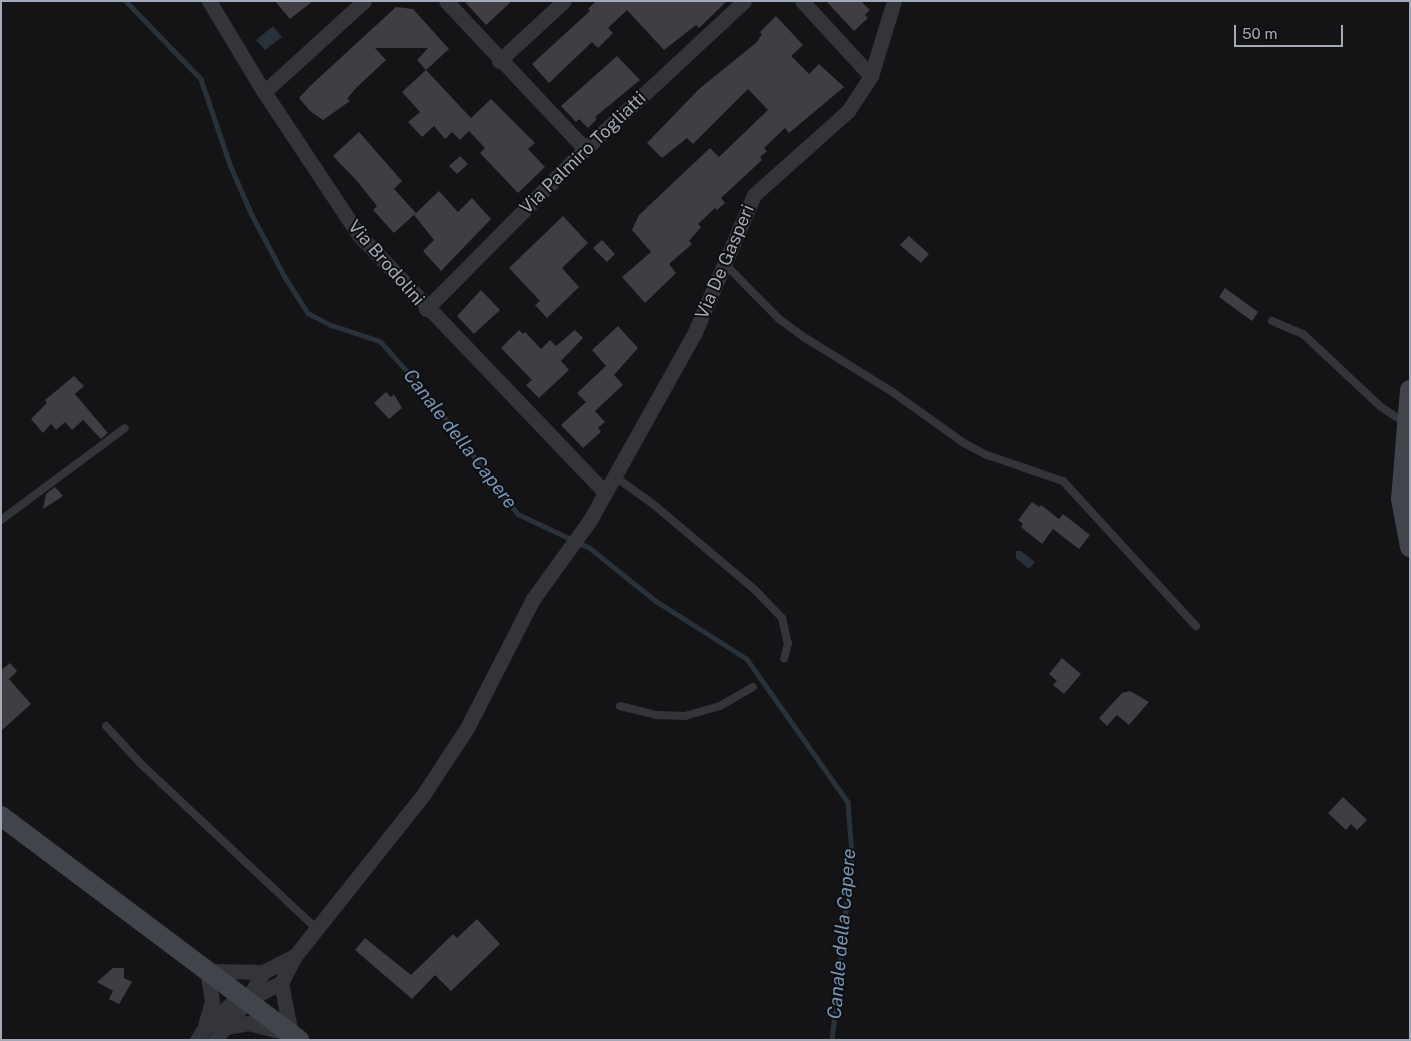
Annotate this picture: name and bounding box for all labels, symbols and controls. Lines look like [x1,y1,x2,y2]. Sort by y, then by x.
scale bar [1236,15,1345,47]
text: 50 m [1242,25,1277,42]
street label: Via Palmiro Togliatti [516,87,650,219]
street label: Via De Gasperi [691,201,759,323]
street label: Via Brodolini [343,216,429,310]
water label: Canale della Capere [398,364,522,514]
water label: Canale della Capere [823,847,861,1021]

